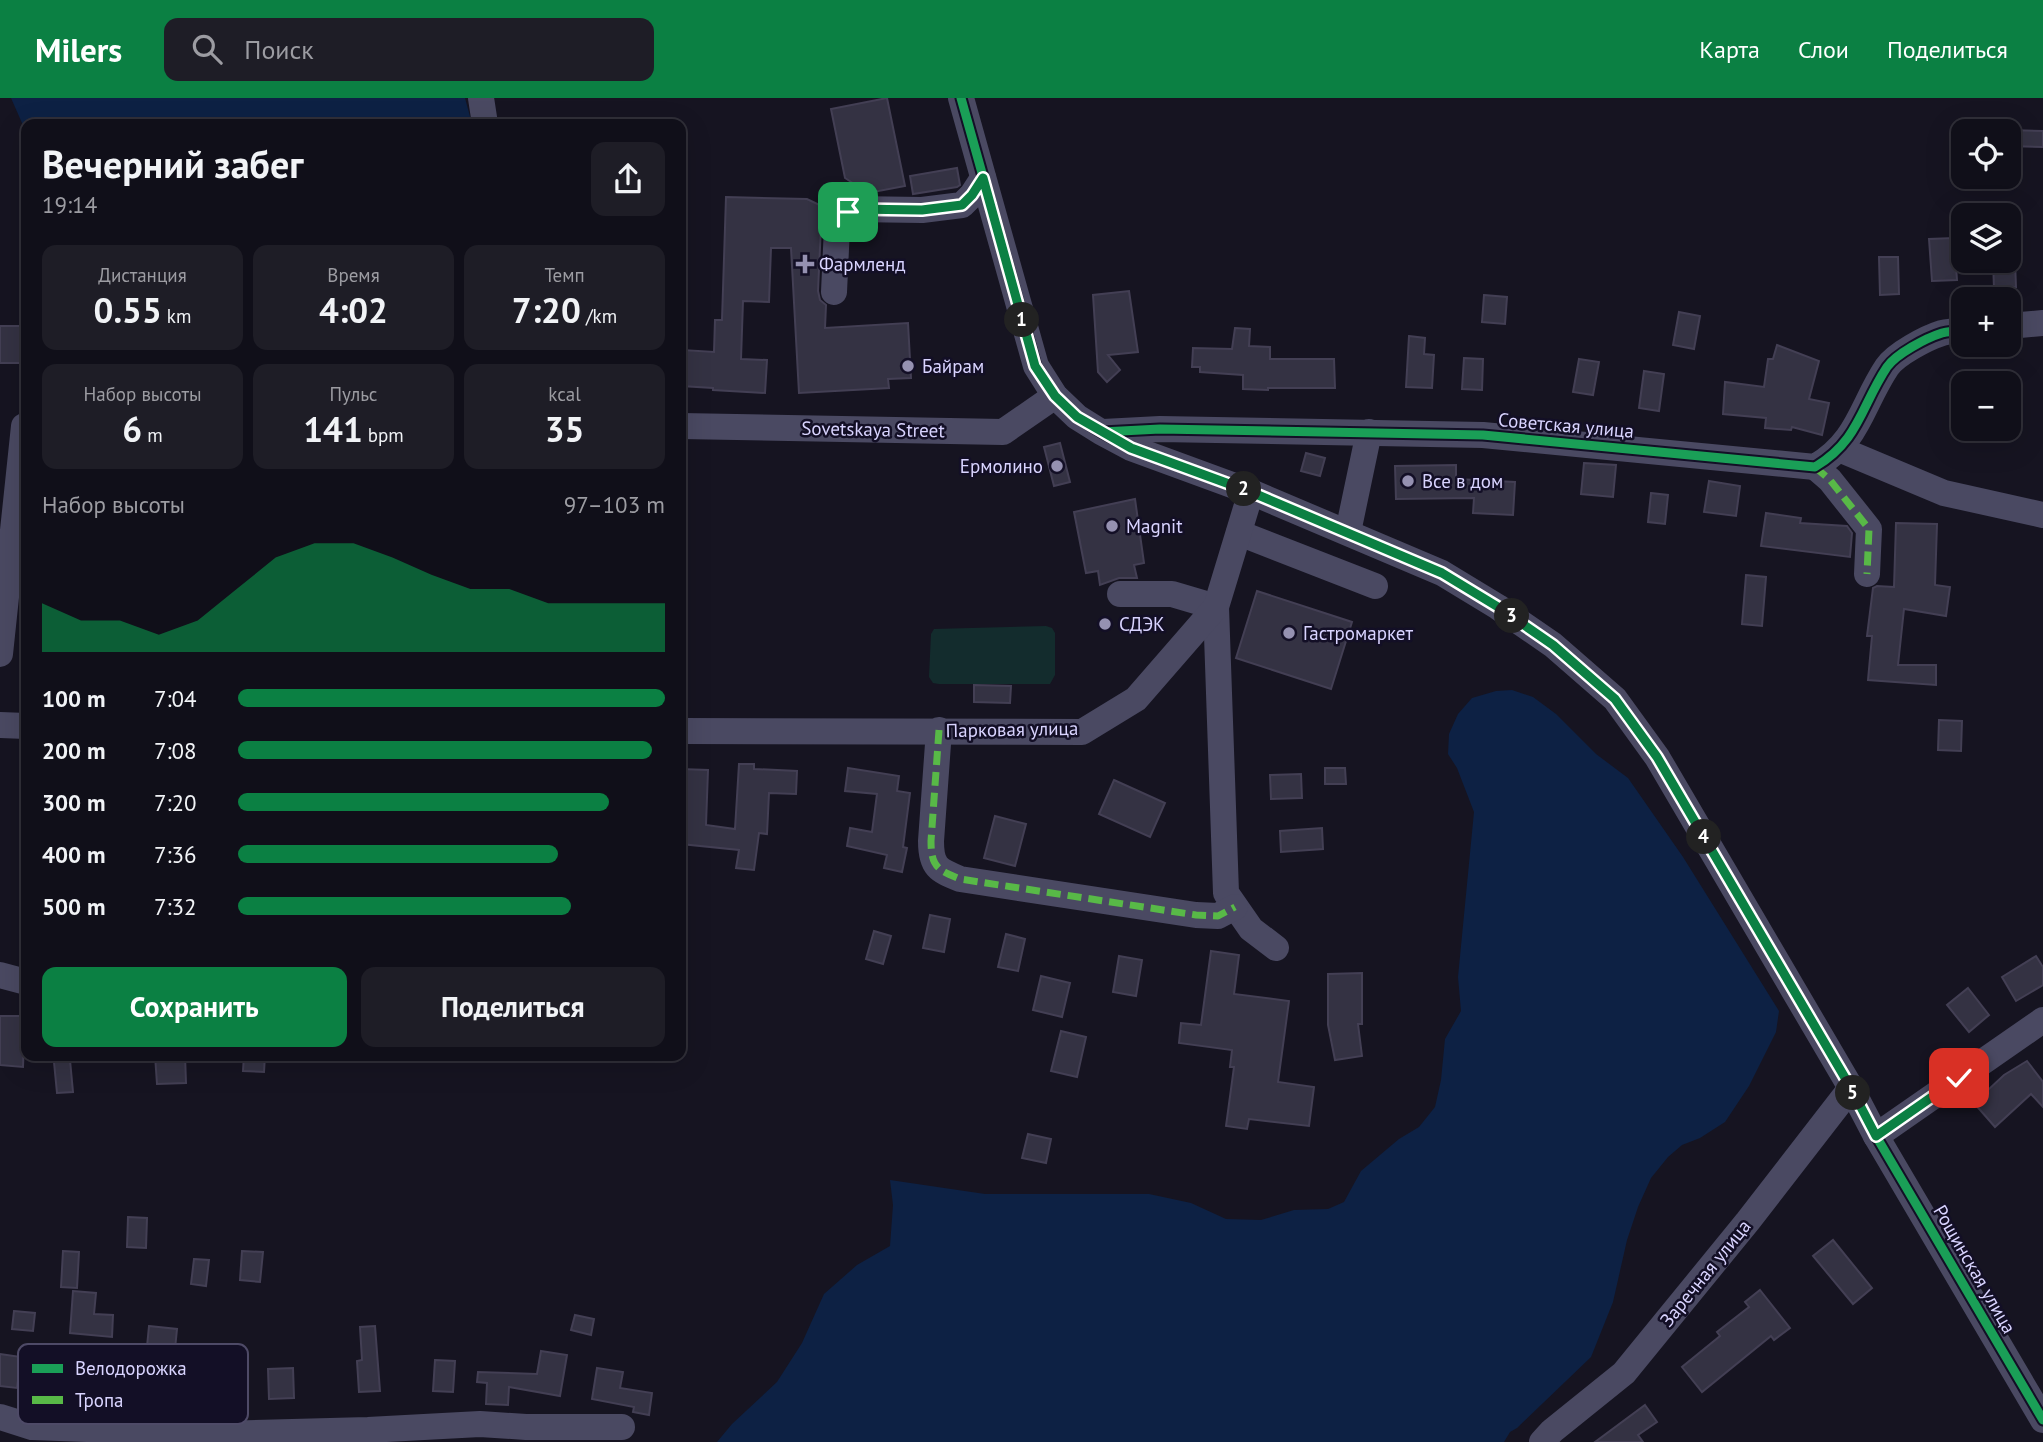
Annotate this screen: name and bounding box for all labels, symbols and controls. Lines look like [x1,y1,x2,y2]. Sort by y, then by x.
search box [164,18,654,81]
text: Milers [35,28,122,71]
icon: search [188,30,226,68]
text: Поиск [244,33,314,66]
text: Карта [1699,34,1760,65]
text: Слои [1798,34,1849,65]
text: Поделиться [1887,34,2008,65]
map controls [1951,119,2021,441]
button: locate [1951,119,2021,189]
text: Вечерний забег [42,139,303,188]
button: share [591,142,665,216]
pin [818,182,878,242]
text: 19:14 [42,190,97,219]
icon: arrive [829,193,867,231]
button: layers [1951,203,2021,273]
place label: Фармленд [819,252,906,276]
marker: Фармленд [797,256,813,272]
text: Дистанция [98,263,187,287]
text: Время [327,263,380,287]
text: Темп [544,263,585,287]
text: 0.55 [94,287,162,333]
text: 4:02 [319,287,388,333]
text: 7:20 [512,287,581,333]
button: + [1951,287,2021,357]
pin: 1 [1004,302,1040,338]
text: km [162,304,191,328]
text: /km [581,304,617,328]
text: 1 [1016,307,1027,331]
place label: Байрам [922,354,984,378]
marker: Байрам [900,358,916,374]
button: − [1951,371,2021,441]
text: Набор высоты [83,382,202,406]
text: Пульс [330,382,377,406]
text: kcal [548,382,581,406]
text: 6 [122,406,142,452]
text: 141 [303,406,363,452]
text: 35 [545,406,584,452]
street label: Советская улица [1497,407,1635,443]
street label: Sovetskaya Street [801,416,945,442]
text: m [142,423,163,447]
text: bpm [363,423,404,447]
place label: Ермолино [960,454,1043,478]
marker: Ермолино [1049,458,1065,474]
place label: Все в дом [1422,469,1503,493]
pin: 2 [1226,472,1262,506]
marker: Все в дом [1400,473,1416,489]
text: 2 [1238,476,1249,500]
text: Набор высоты [42,490,185,519]
text: 97–103 m [564,490,665,519]
place label: Magnit [1126,514,1183,538]
marker: Magnit [1104,518,1120,534]
pin: 3 [1494,598,1530,634]
text: 3 [1506,603,1517,627]
place label: СДЭК [1119,612,1165,636]
marker: СДЭК [1097,616,1113,632]
place label: Гастромаркет [1303,621,1414,645]
marker: Гастромаркет [1281,625,1297,641]
text: 100 m [42,684,105,713]
text: 7:04 [154,684,197,713]
street label: Парковая улица [945,716,1079,742]
text: 200 m [42,736,105,765]
text: 7:08 [154,736,197,765]
text: 300 m [42,788,105,817]
text: 7:20 [154,788,197,817]
pin: 4 [1686,820,1722,854]
text: 4 [1698,824,1709,848]
text: 400 m [42,840,105,869]
text: 7:36 [154,840,197,869]
text: 500 m [42,892,105,921]
text: 7:32 [154,892,197,921]
button: Сохранить [42,967,347,1047]
button: Поделиться [361,967,665,1047]
pin [1929,1048,1989,1108]
icon: check [1940,1059,1978,1097]
pin: 5 [1836,1076,1870,1110]
text: 5 [1847,1080,1858,1104]
street label: Рощинская улица [1928,1200,2022,1338]
street label: Заречная улица [1654,1215,1756,1331]
legend [18,1344,248,1424]
text: Велодорожка [75,1356,187,1380]
text: Тропа [75,1388,124,1412]

